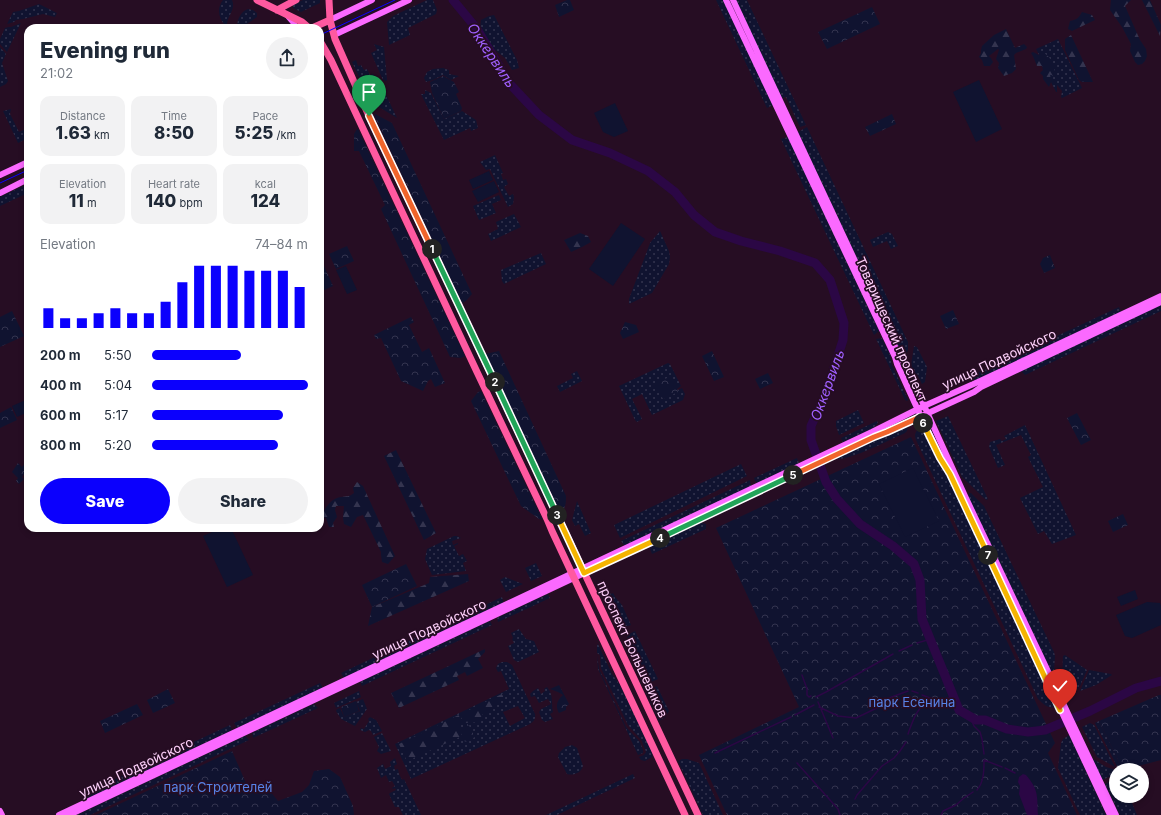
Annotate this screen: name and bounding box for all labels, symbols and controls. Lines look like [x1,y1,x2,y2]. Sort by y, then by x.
water label: Оккервиль [464,19,520,91]
text: Evening run [40,37,170,63]
button: share [266,37,308,79]
text: 21:02 [40,65,73,81]
pin [352,75,386,116]
icon: arrive [358,81,380,103]
text: Distance [60,109,105,123]
text: Time [161,109,187,123]
text: Pace [252,109,278,123]
text: 1.63 [56,123,91,143]
text: 8:50 [154,123,194,143]
text: 5:25 [234,123,273,143]
text: km [91,128,110,142]
text: /km [273,128,296,142]
text: Elevation [59,177,106,191]
text: Heart rate [148,177,200,191]
text: kcal [255,177,276,191]
text: 11 [69,191,84,211]
text: 140 [145,191,176,211]
text: 124 [250,191,280,211]
text: m [84,196,97,210]
text: bpm [176,196,203,210]
text: Elevation [40,236,96,252]
text: 74–84 m [255,236,308,252]
pin: 1 [422,239,442,259]
text: 1 [430,242,434,256]
street label: Товарищеский проспект [853,254,931,404]
street label: улица Подвойского [939,325,1059,393]
text: 200 m [40,347,81,363]
text: 5:50 [104,347,132,363]
water label: Оккервиль [806,347,848,423]
pin: 2 [485,372,505,392]
text: 2 [492,375,498,389]
text: 400 m [40,377,81,393]
text: 5:04 [104,377,132,393]
text: 600 m [40,407,81,423]
text: 5:17 [104,407,128,423]
pin: 6 [913,413,933,433]
text: 6 [919,416,927,430]
text: 800 m [40,437,81,453]
text: 5:20 [104,437,132,453]
pin: 5 [783,465,803,485]
text: 5 [789,468,797,482]
button: Save [40,478,170,524]
button: Share [178,478,308,524]
pin: 3 [547,505,567,525]
text: 3 [553,508,561,522]
pin: 4 [650,528,670,548]
text: 4 [656,531,664,545]
pin: 7 [978,545,998,565]
text: 7 [985,548,991,562]
street label: проспект Большевиков [594,578,672,720]
street label: улица Подвойского [369,595,489,663]
pin [1043,669,1077,710]
icon: check [1049,675,1071,697]
park label: парк Есенина [869,694,955,710]
street label: улица Подвойского [76,733,196,801]
map controls [1109,763,1149,803]
button: layers [1109,763,1149,803]
park label: парк Строителей [164,779,272,795]

